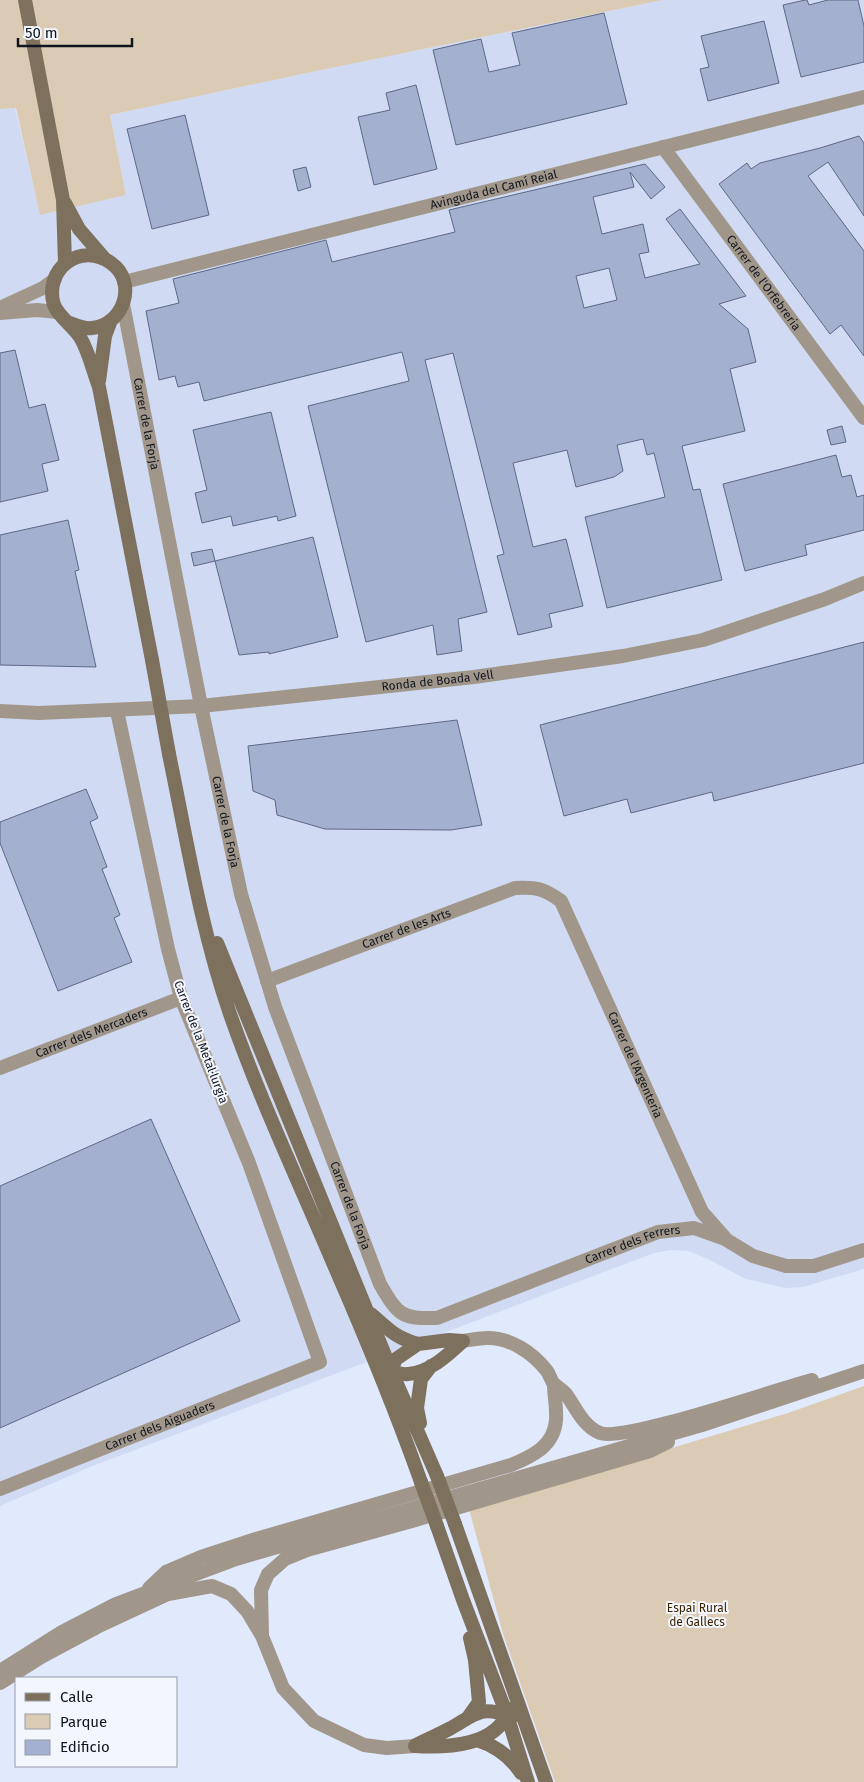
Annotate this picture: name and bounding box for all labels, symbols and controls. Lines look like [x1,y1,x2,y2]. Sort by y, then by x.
scale bar [18,15,131,47]
text: 50 m [25,24,58,42]
street label: Avinguda del Camí Reial [429,167,559,212]
street label: Carrer de l'Orfebreria [724,232,804,333]
street label: Carrer de la Forja [130,377,162,471]
street label: Ronda de Boada Vell [381,667,495,694]
street label: Carrer de la Forja [209,775,242,869]
street label: Carrer de les Arts [360,906,453,952]
street label: Carrer de la Metal·lurgia [171,979,231,1105]
street label: Carrer dels Mercaders [34,1005,150,1061]
street label: Carrer de l'Argenteria [605,1010,665,1120]
street label: Carrer de la Forja [327,1159,373,1252]
street label: Carrer dels Ferrers [583,1223,681,1267]
street label: Carrer dels Aiguaders [103,1397,217,1453]
park label: Espai Rural de Gallecs [667,1601,728,1629]
legend [15,1677,178,1767]
text: Calle [60,1688,93,1706]
text: Parque [60,1713,107,1731]
text: Edificio [60,1738,110,1756]

